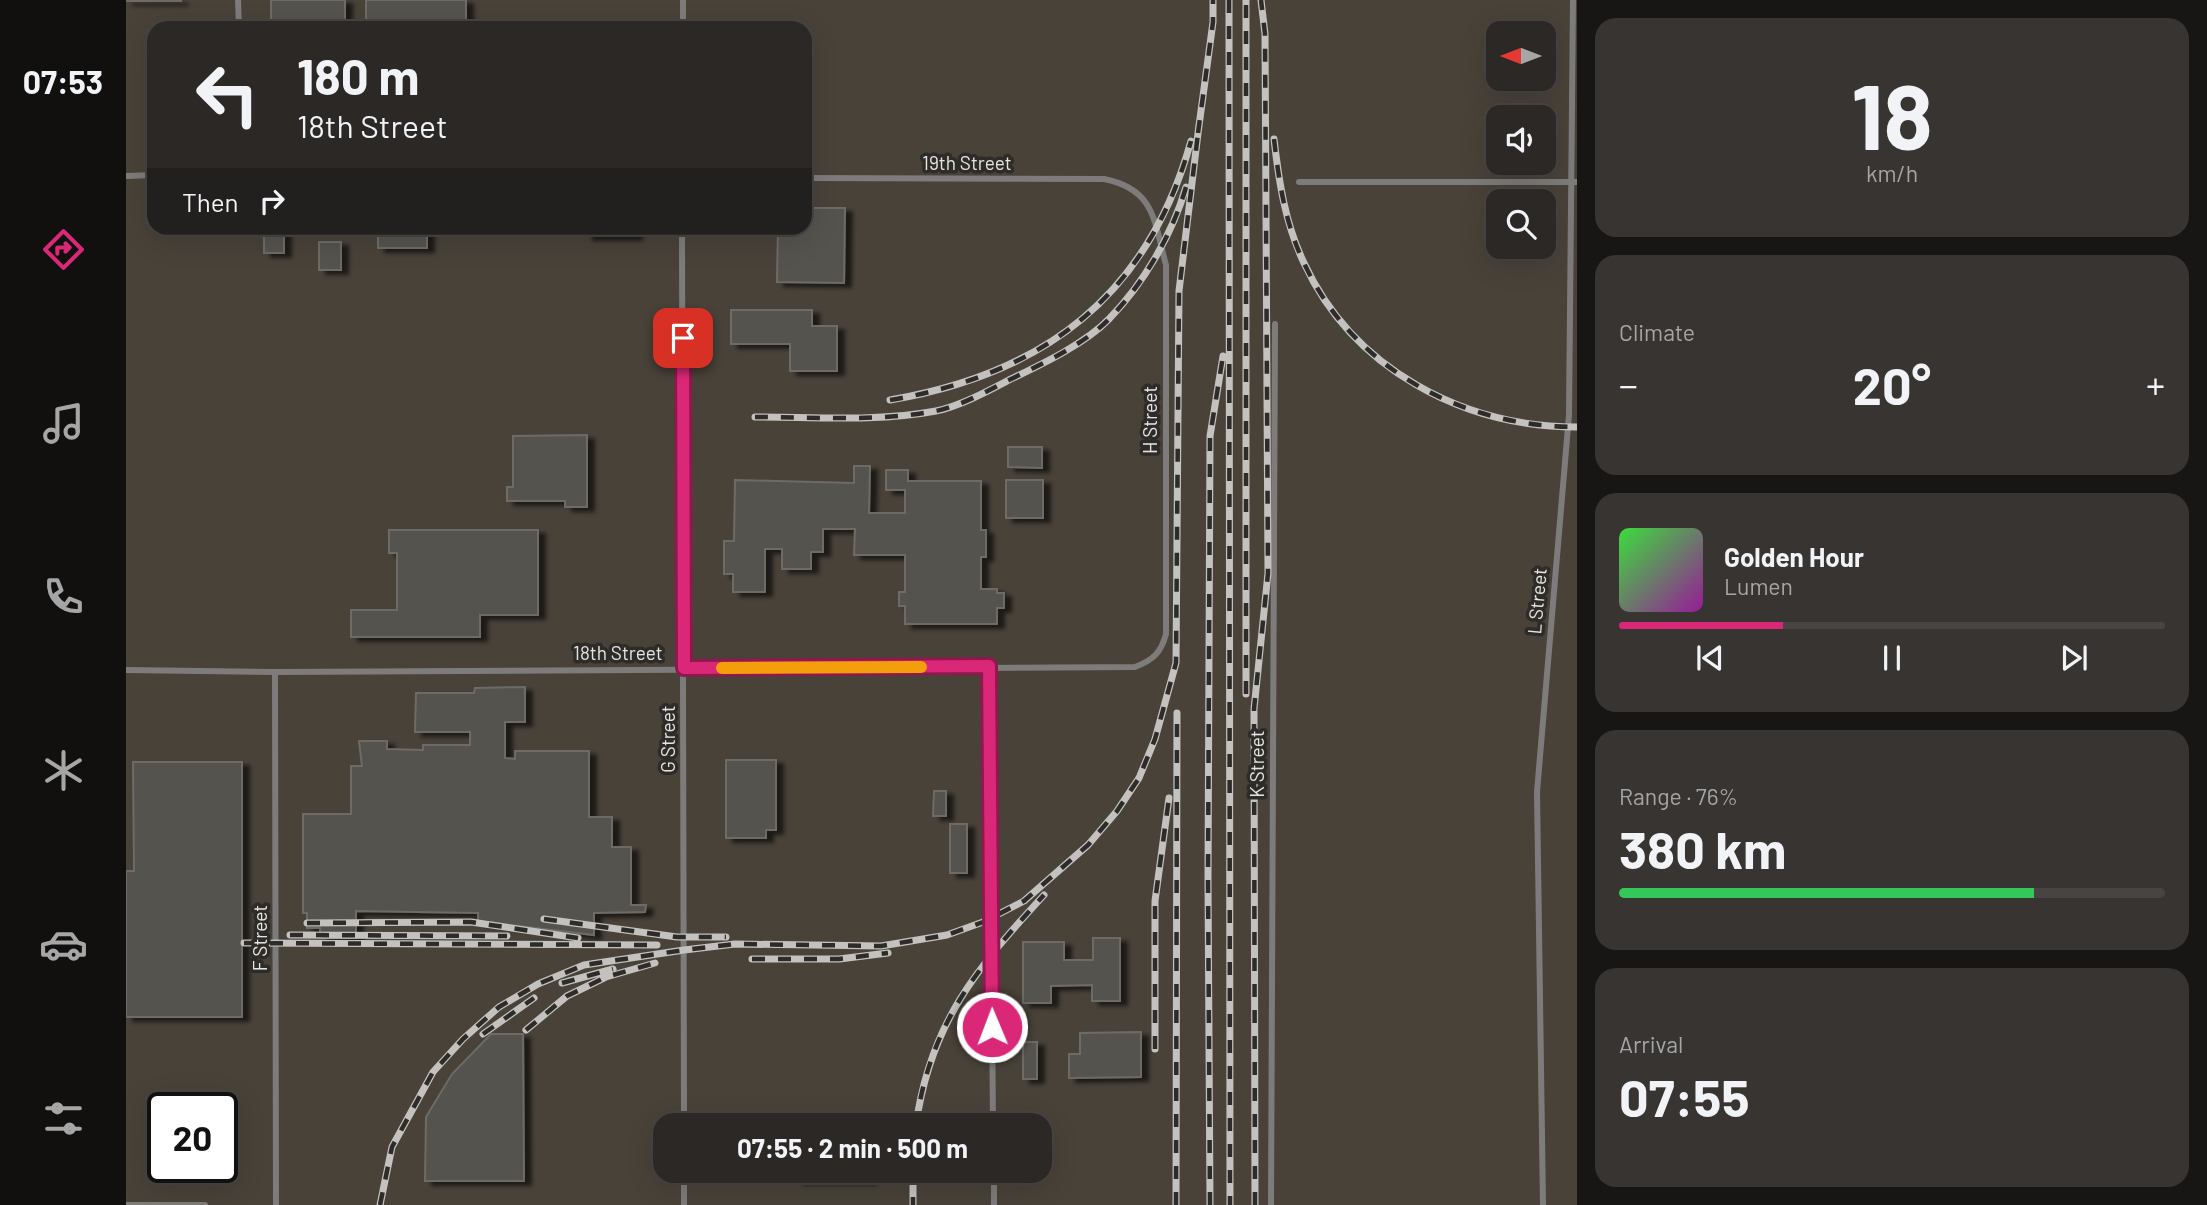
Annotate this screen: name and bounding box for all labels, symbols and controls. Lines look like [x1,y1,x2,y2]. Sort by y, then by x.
north arrow [1486,21,1556,91]
map controls [1486,21,1556,259]
text: 180 m [297,46,420,105]
icon: left [182,49,273,140]
text: 18 [1851,59,1933,168]
text: 07:53 [23,62,103,100]
button: sound [1486,105,1556,175]
text: 18th Street [297,106,448,144]
street label: 19th Street [922,151,1012,174]
text: km/h [1866,159,1918,187]
icon: right [253,182,291,220]
text: Then [182,186,239,217]
button: search [1486,189,1556,259]
icon: directions [39,225,88,274]
pin [653,308,713,368]
text: Climate [1619,318,1695,346]
icon: arrive [664,319,702,357]
text: 20° [1853,353,1931,415]
text: − [1619,361,1638,407]
text: + [2146,361,2165,407]
street label: H Street [1138,386,1161,454]
icon: music [39,399,88,448]
text: Golden Hour [1724,541,1864,572]
street label: L Street [1522,567,1551,635]
icon: phone [39,572,88,621]
text: Lumen [1724,572,1793,600]
icon: previous [1691,639,1729,677]
icon: pause [1873,639,1911,677]
icon: next [2055,639,2093,677]
street label: 18th Street [573,641,663,664]
street label: G Street [656,705,679,773]
street label: K Street [1245,730,1268,798]
icon: climate [39,746,88,795]
text: Range · 76% [1619,782,1738,810]
text: 380 km [1619,817,1786,879]
street label: F Street [248,905,271,971]
icon: car [39,920,88,969]
position arrow [955,990,1029,1064]
text: Arrival [1619,1030,1683,1058]
text: 07:55 [1619,1065,1749,1127]
speed limit sign: 20 [147,1092,238,1183]
icon: filters [39,1094,88,1143]
text: 07:55 · 2 min · 500 m [737,1132,968,1163]

